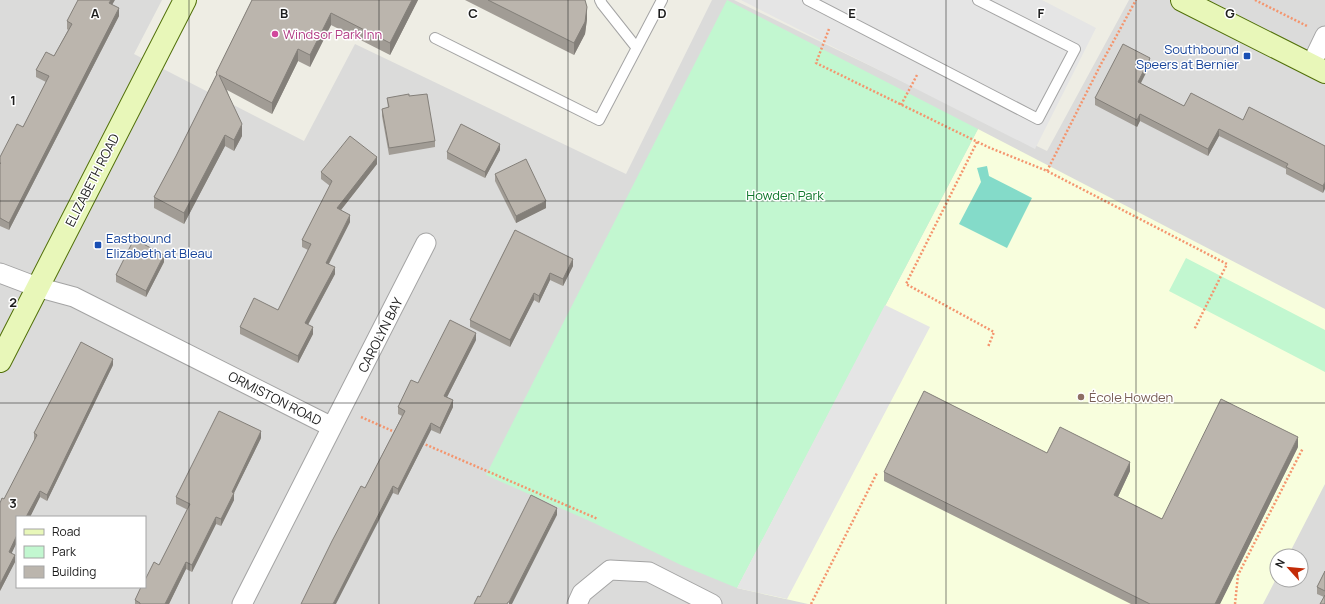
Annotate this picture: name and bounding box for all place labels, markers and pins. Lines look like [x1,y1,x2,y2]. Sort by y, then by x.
place label: Windsor Park Inn [283,25,382,43]
marker: Windsor Park Inn [270,29,280,39]
place label: Southbound Speers at Bernier [1136,40,1239,73]
marker: Southbound Speers at Bernier [1242,51,1252,61]
place label: Eastbound Elizabeth at Bleau [106,229,212,262]
marker: Eastbound Elizabeth at Bleau [93,240,103,250]
place label: École Howden [1089,388,1173,406]
marker: École Howden [1076,392,1086,402]

